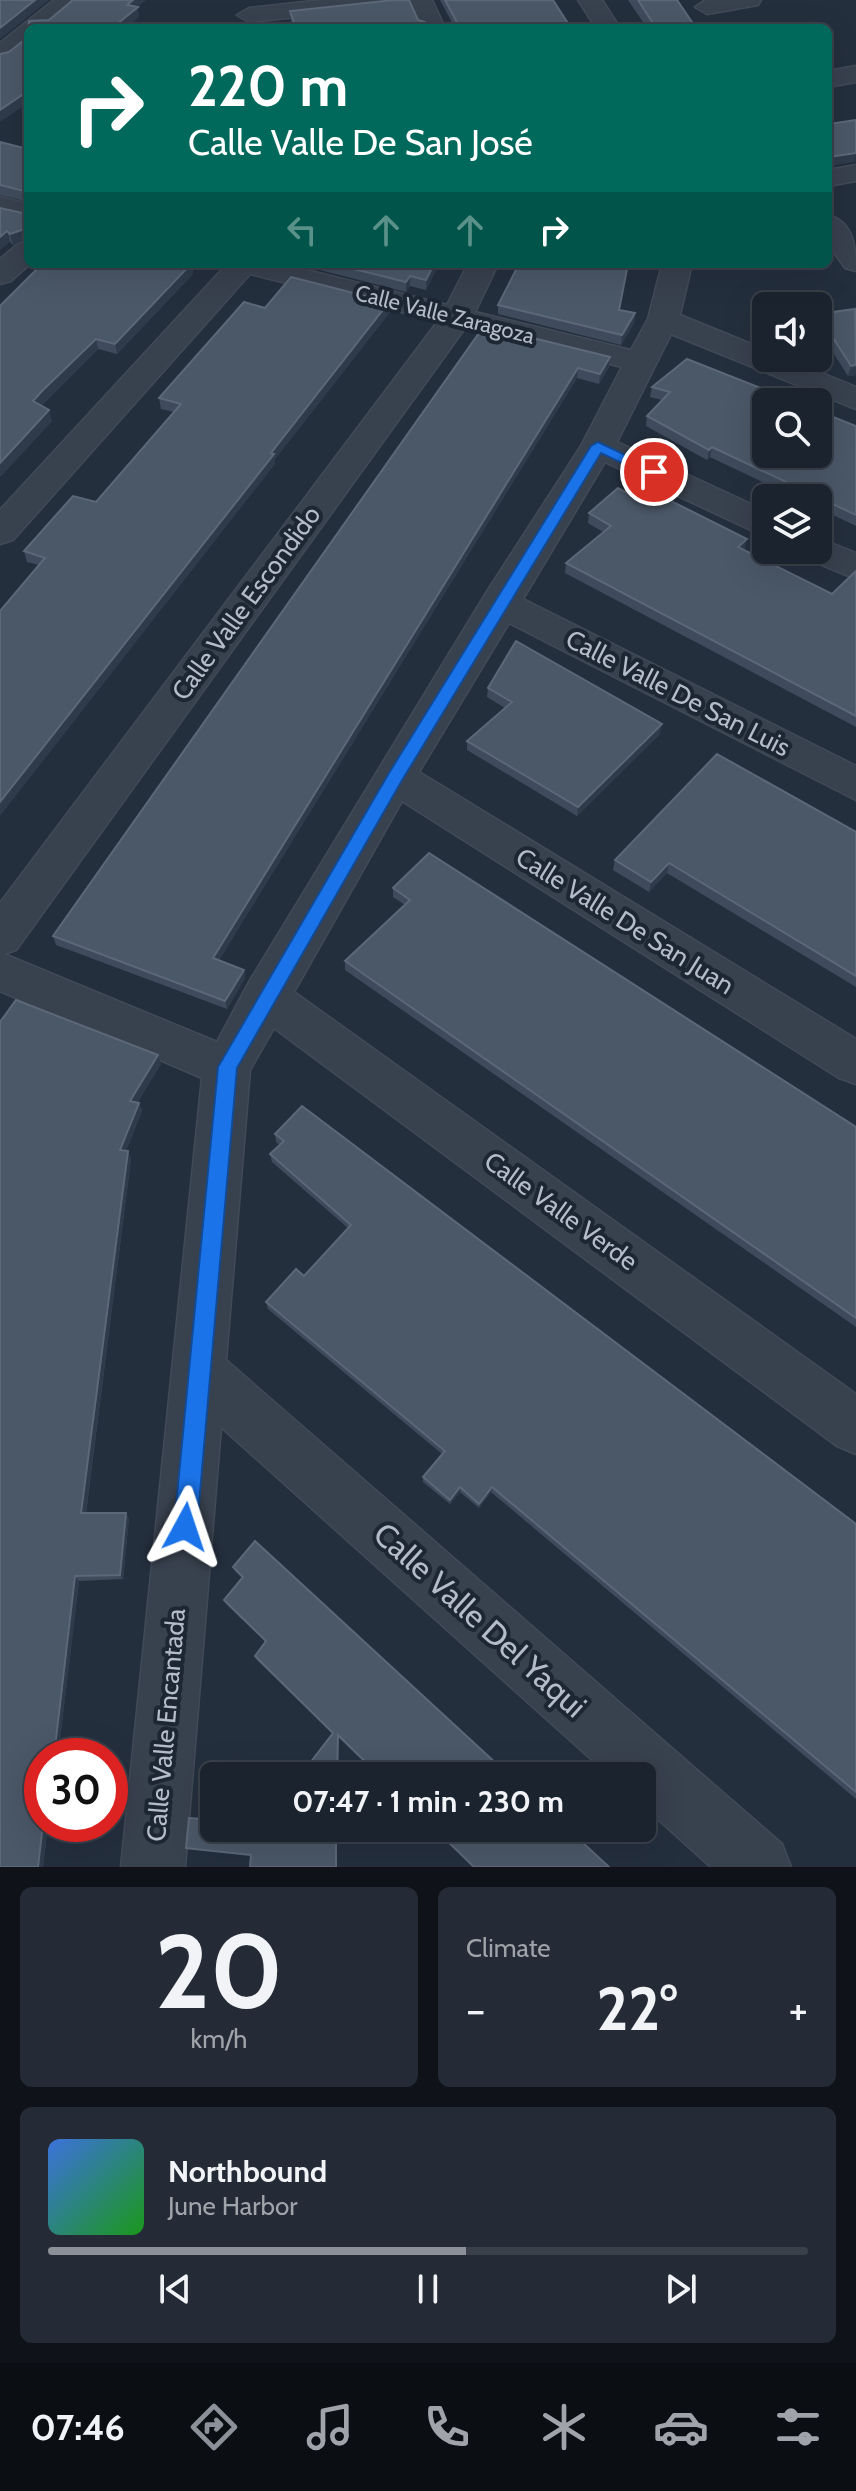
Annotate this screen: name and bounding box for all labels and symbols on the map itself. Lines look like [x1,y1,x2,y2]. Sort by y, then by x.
street label: Calle Valle Zaragoza [352,279,538,350]
pin [620,438,688,506]
street label: Calle Valle Escondido [165,500,327,706]
street label: Calle Valle De San Luis [561,623,796,763]
street label: Calle Valle De San Juan [510,841,740,1001]
street label: Calle Valle Verde [478,1145,644,1277]
position arrow [143,1485,227,1569]
street label: Calle Valle Del Yaqui [366,1514,595,1725]
street label: Calle Valle Encantada [140,1607,192,1843]
speed limit sign: 30 [24,1738,128,1842]

